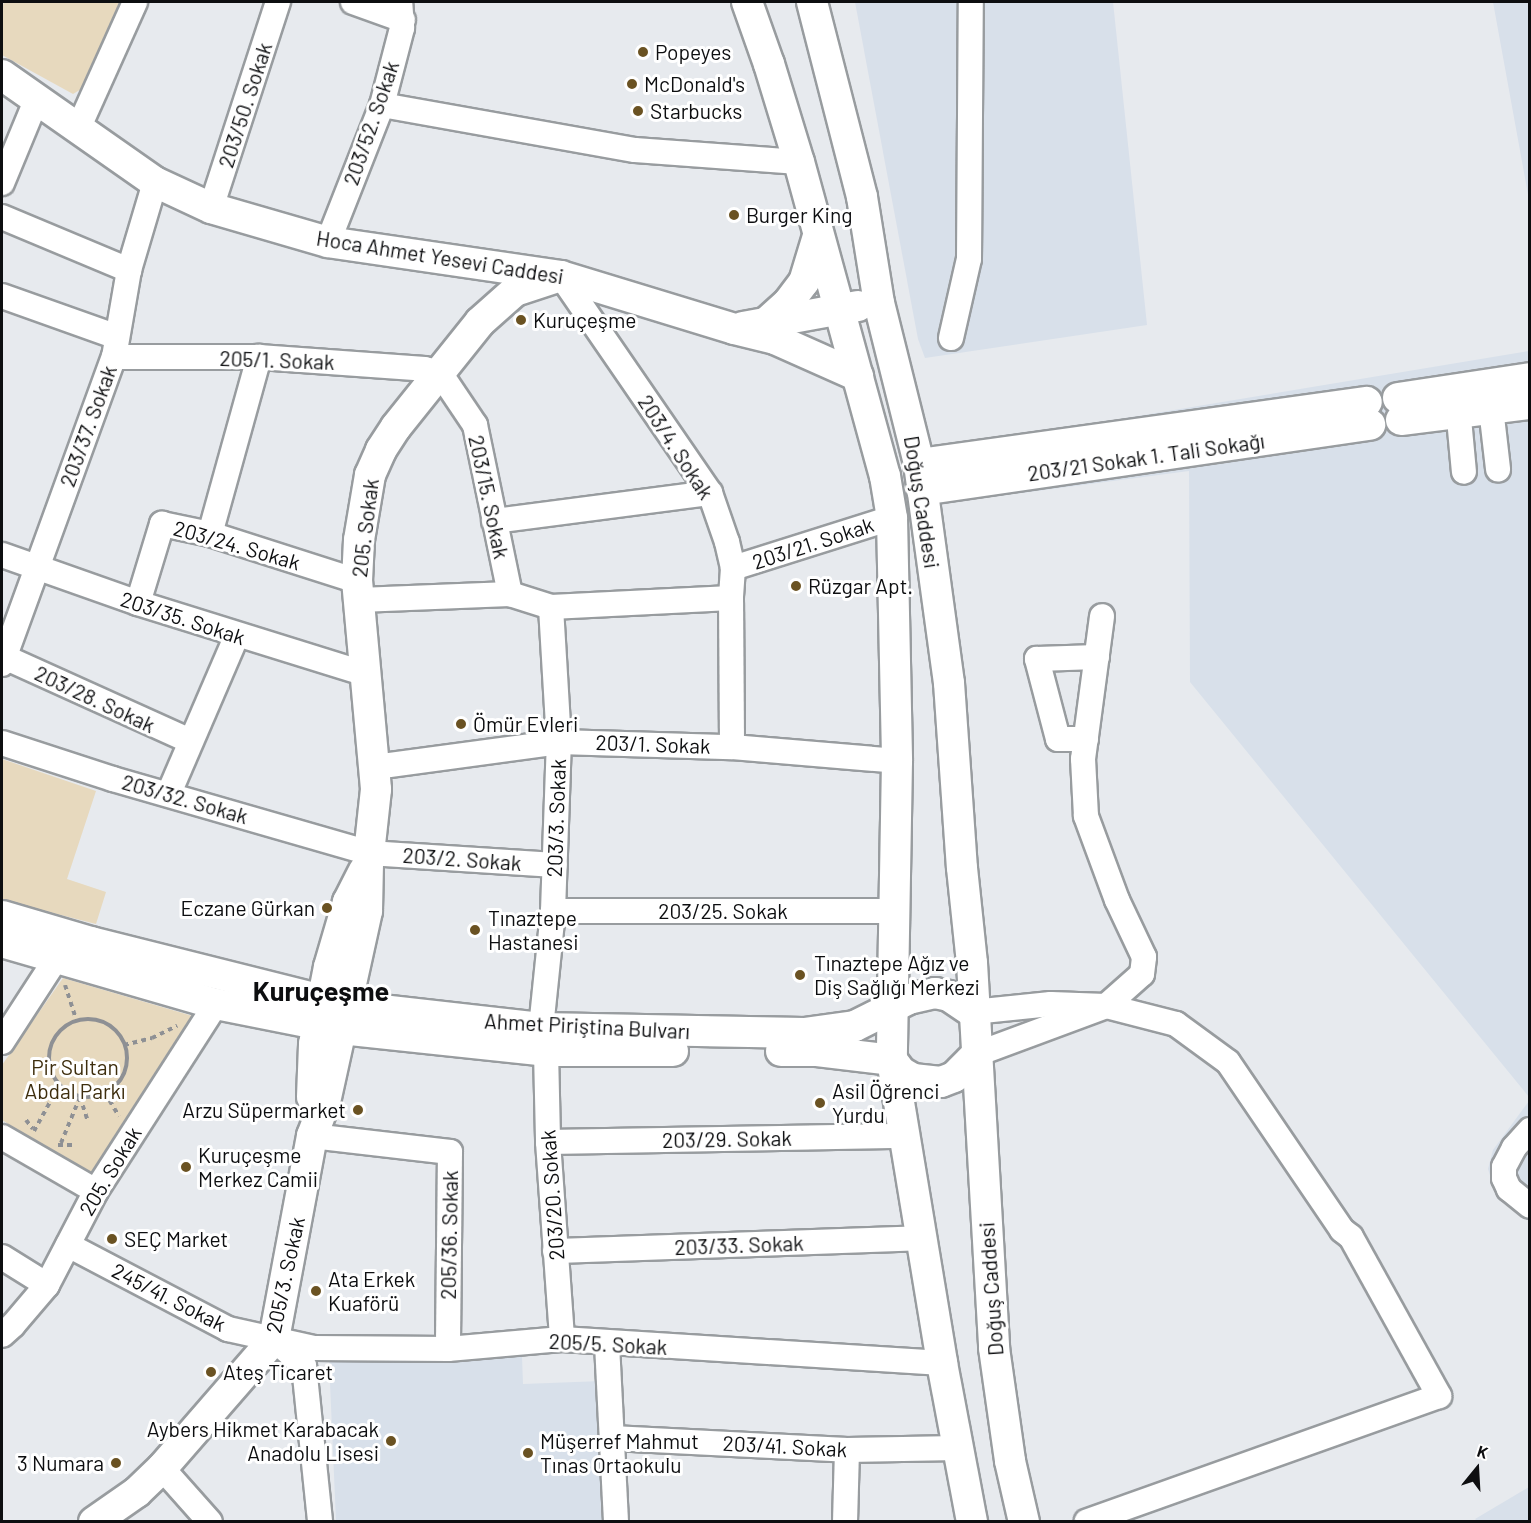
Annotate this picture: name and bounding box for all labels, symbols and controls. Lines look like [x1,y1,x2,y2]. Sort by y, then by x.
street label: 203/50. Sokak [213,39,277,171]
place label: Popeyes [655,39,731,65]
marker: Popeyes [636,45,650,59]
street label: 203/52. Sokak [338,58,404,188]
place label: McDonald's [644,71,745,97]
marker: McDonald's [625,77,639,91]
place label: Starbucks [650,98,742,124]
marker: Starbucks [631,104,645,118]
place label: Burger King [746,202,853,228]
marker: Burger King [727,208,741,222]
street label: Hoca Ahmet Yesevi Caddesi [315,225,565,289]
place label: Kuruçeşme [533,307,636,333]
marker: Kuruçeşme [514,313,528,327]
street label: 205/1. Sokak [219,345,335,375]
street label: 203/37. Sokak [54,362,122,490]
street label: 203/4. Sokak [633,390,719,504]
street label: 203/21 Sokak 1. Tali Sokağı [1026,428,1266,486]
street label: 203/15. Sokak [464,433,514,561]
street label: Doğuş Caddesi [899,434,945,570]
street label: 205. Sokak [346,477,384,579]
street label: 203/21. Sokak [749,512,877,574]
street label: 203/24. Sokak [171,515,303,575]
place label: Rüzgar Apt. [808,573,913,599]
marker: Rüzgar Apt. [789,579,803,593]
street label: 203/35. Sokak [118,586,248,650]
street label: 203/28. Sokak [31,660,159,738]
place label: Ömür Evleri [473,711,578,737]
marker: Ömür Evleri [454,717,468,731]
street label: 203/1. Sokak [595,729,711,759]
street label: 203/3. Sokak [541,758,571,878]
street label: 203/32. Sokak [119,769,251,829]
street label: 203/2. Sokak [402,842,522,876]
place label: Eczane Gürkan [180,895,315,921]
street label: 203/25. Sokak [658,898,788,924]
marker: Eczane Gürkan [320,901,334,915]
place label: Tınaztepe Hastanesi [488,905,579,955]
marker: Tınaztepe Hastanesi [466,921,484,939]
place label: Tınaztepe Ağız ve Diş Sağlığı Merkezi [814,950,980,1000]
marker: Tınaztepe Ağız ve Diş Sağlığı Merkezi [791,966,809,984]
district label: Kuruçeşme [253,975,389,1007]
street label: Ahmet Piriştina Bulvarı [484,1008,690,1044]
park label: Pir Sultan Abdal Parkı [24,1054,126,1104]
place label: Asil Öğrenci Yurdu [832,1078,939,1128]
marker: Asil Öğrenci Yurdu [813,1096,827,1110]
place label: Arzu Süpermarket [182,1097,346,1123]
marker: Arzu Süpermarket [351,1103,365,1117]
street label: 205. Sokak [74,1122,146,1220]
street label: 203/29. Sokak [662,1125,792,1153]
street label: 203/20. Sokak [535,1129,569,1261]
place label: Kuruçeşme Merkez Camii [198,1142,318,1192]
marker: Kuruçeşme Merkez Camii [179,1160,193,1174]
street label: 205/36. Sokak [435,1170,463,1300]
street label: 205/3. Sokak [260,1214,310,1336]
street label: Doğuş Caddesi [974,1221,1008,1357]
place label: SEÇ Market [124,1226,228,1252]
street label: 203/33. Sokak [674,1230,804,1260]
marker: SEÇ Market [105,1232,119,1246]
street label: 245/41. Sokak [108,1258,230,1336]
place label: Ata Erkek Kuaförü [328,1266,415,1316]
marker: Ata Erkek Kuaförü [309,1284,323,1298]
street label: 205/5. Sokak [548,1328,668,1360]
place label: Ateş Ticaret [223,1359,333,1385]
marker: Ateş Ticaret [204,1365,218,1379]
place label: Aybers Hikmet Karabacak Anadolu Lisesi [147,1416,379,1466]
place label: Müşerref Mahmut Tınas Ortaokulu [540,1428,699,1478]
street label: 203/41. Sokak [722,1430,848,1462]
marker: Aybers Hikmet Karabacak Anadolu Lisesi [384,1434,398,1448]
north arrow [1447,1439,1507,1499]
text: K [1475,1441,1490,1462]
marker: Müşerref Mahmut Tınas Ortaokulu [521,1446,535,1460]
place label: 3 Numara [17,1450,104,1476]
marker: 3 Numara [109,1456,123,1470]

